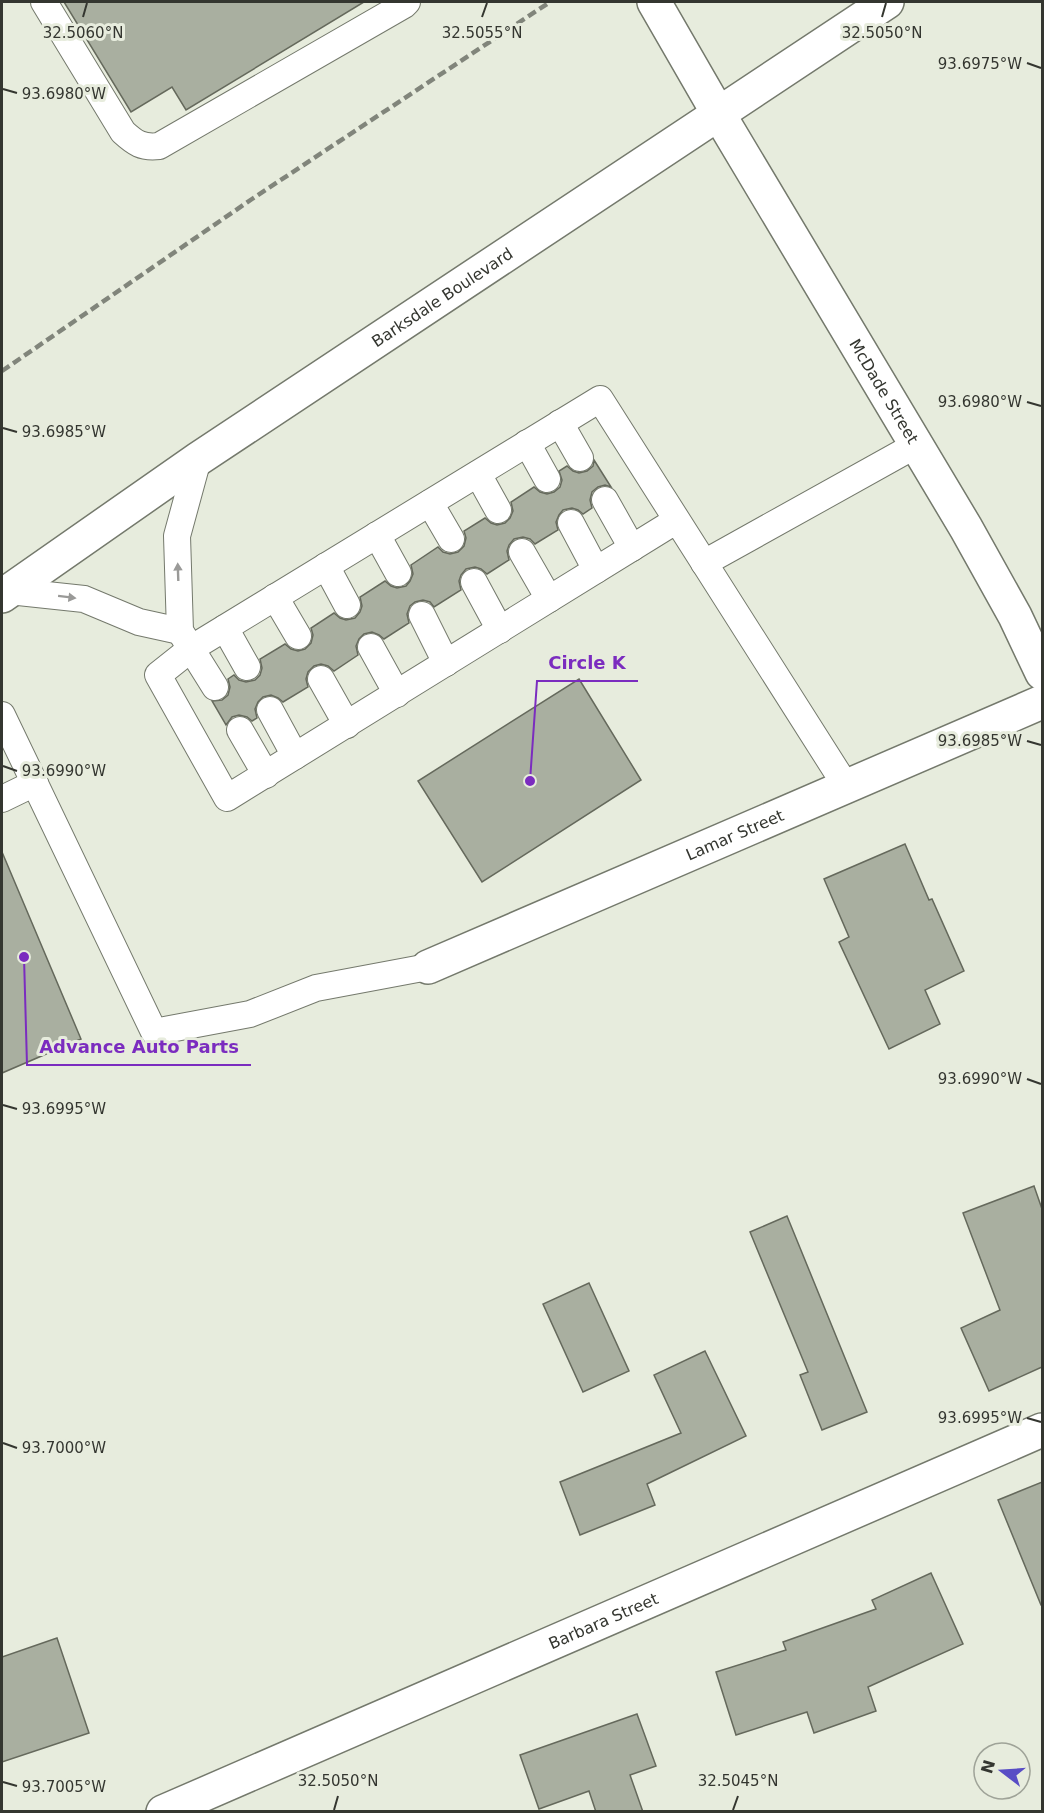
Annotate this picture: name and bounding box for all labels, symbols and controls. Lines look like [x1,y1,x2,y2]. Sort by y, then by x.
text: 32.5060°N [43,24,123,42]
text: 32.5055°N [442,24,522,42]
text: 32.5050°N [842,24,922,42]
text: 93.6975°W [938,55,1022,73]
text: 93.6980°W [22,85,106,103]
street label: Barksdale Boulevard [368,244,516,351]
street label: McDade Street [845,336,922,447]
text: 93.6980°W [938,393,1022,411]
text: 93.6985°W [22,423,106,441]
one-way arrow [173,563,182,582]
one-way arrow [57,592,76,602]
callout: Circle K [537,645,638,681]
text: Circle K [548,652,627,673]
text: 93.6985°W [938,732,1022,750]
text: 93.6990°W [22,762,106,780]
street label: Lamar Street [683,806,787,865]
callout: Advance Auto Parts [27,1029,251,1065]
text: Advance Auto Parts [39,1036,239,1057]
text: 93.6990°W [938,1070,1022,1088]
text: 93.6995°W [22,1100,106,1118]
text: 93.6995°W [938,1409,1022,1427]
text: 93.7000°W [22,1439,106,1457]
street label: Barbara Street [546,1589,661,1653]
north arrow [972,1741,1032,1801]
text: N [977,1758,999,1776]
text: 32.5050°N [298,1772,378,1790]
text: 32.5045°N [698,1772,778,1790]
text: 93.7005°W [22,1778,106,1796]

